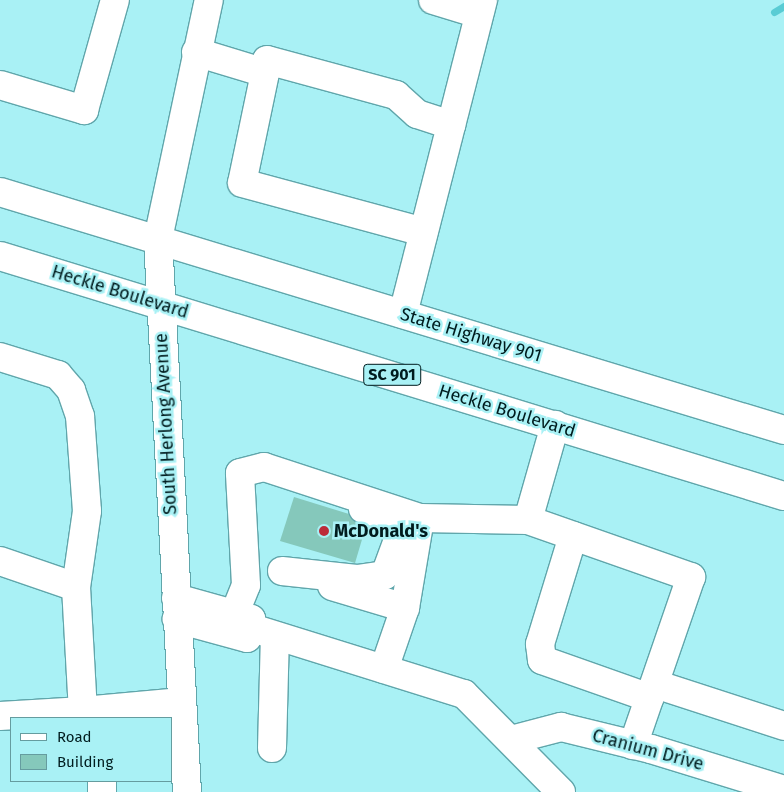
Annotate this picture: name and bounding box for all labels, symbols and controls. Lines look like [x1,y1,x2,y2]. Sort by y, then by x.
street label: Heckle Boulevard [49,261,191,323]
street label: State Highway 901 [398,303,544,367]
street label: South Herlong Avenue [150,333,182,515]
road number: SC 901 [362,362,422,388]
street label: Heckle Boulevard [436,380,578,442]
place label: McDonald's [334,520,428,542]
marker: McDonald's [318,525,330,537]
legend [10,717,172,782]
street label: Cranium Drive [590,725,706,775]
text: Road [57,728,92,746]
text: Building [57,753,113,771]

